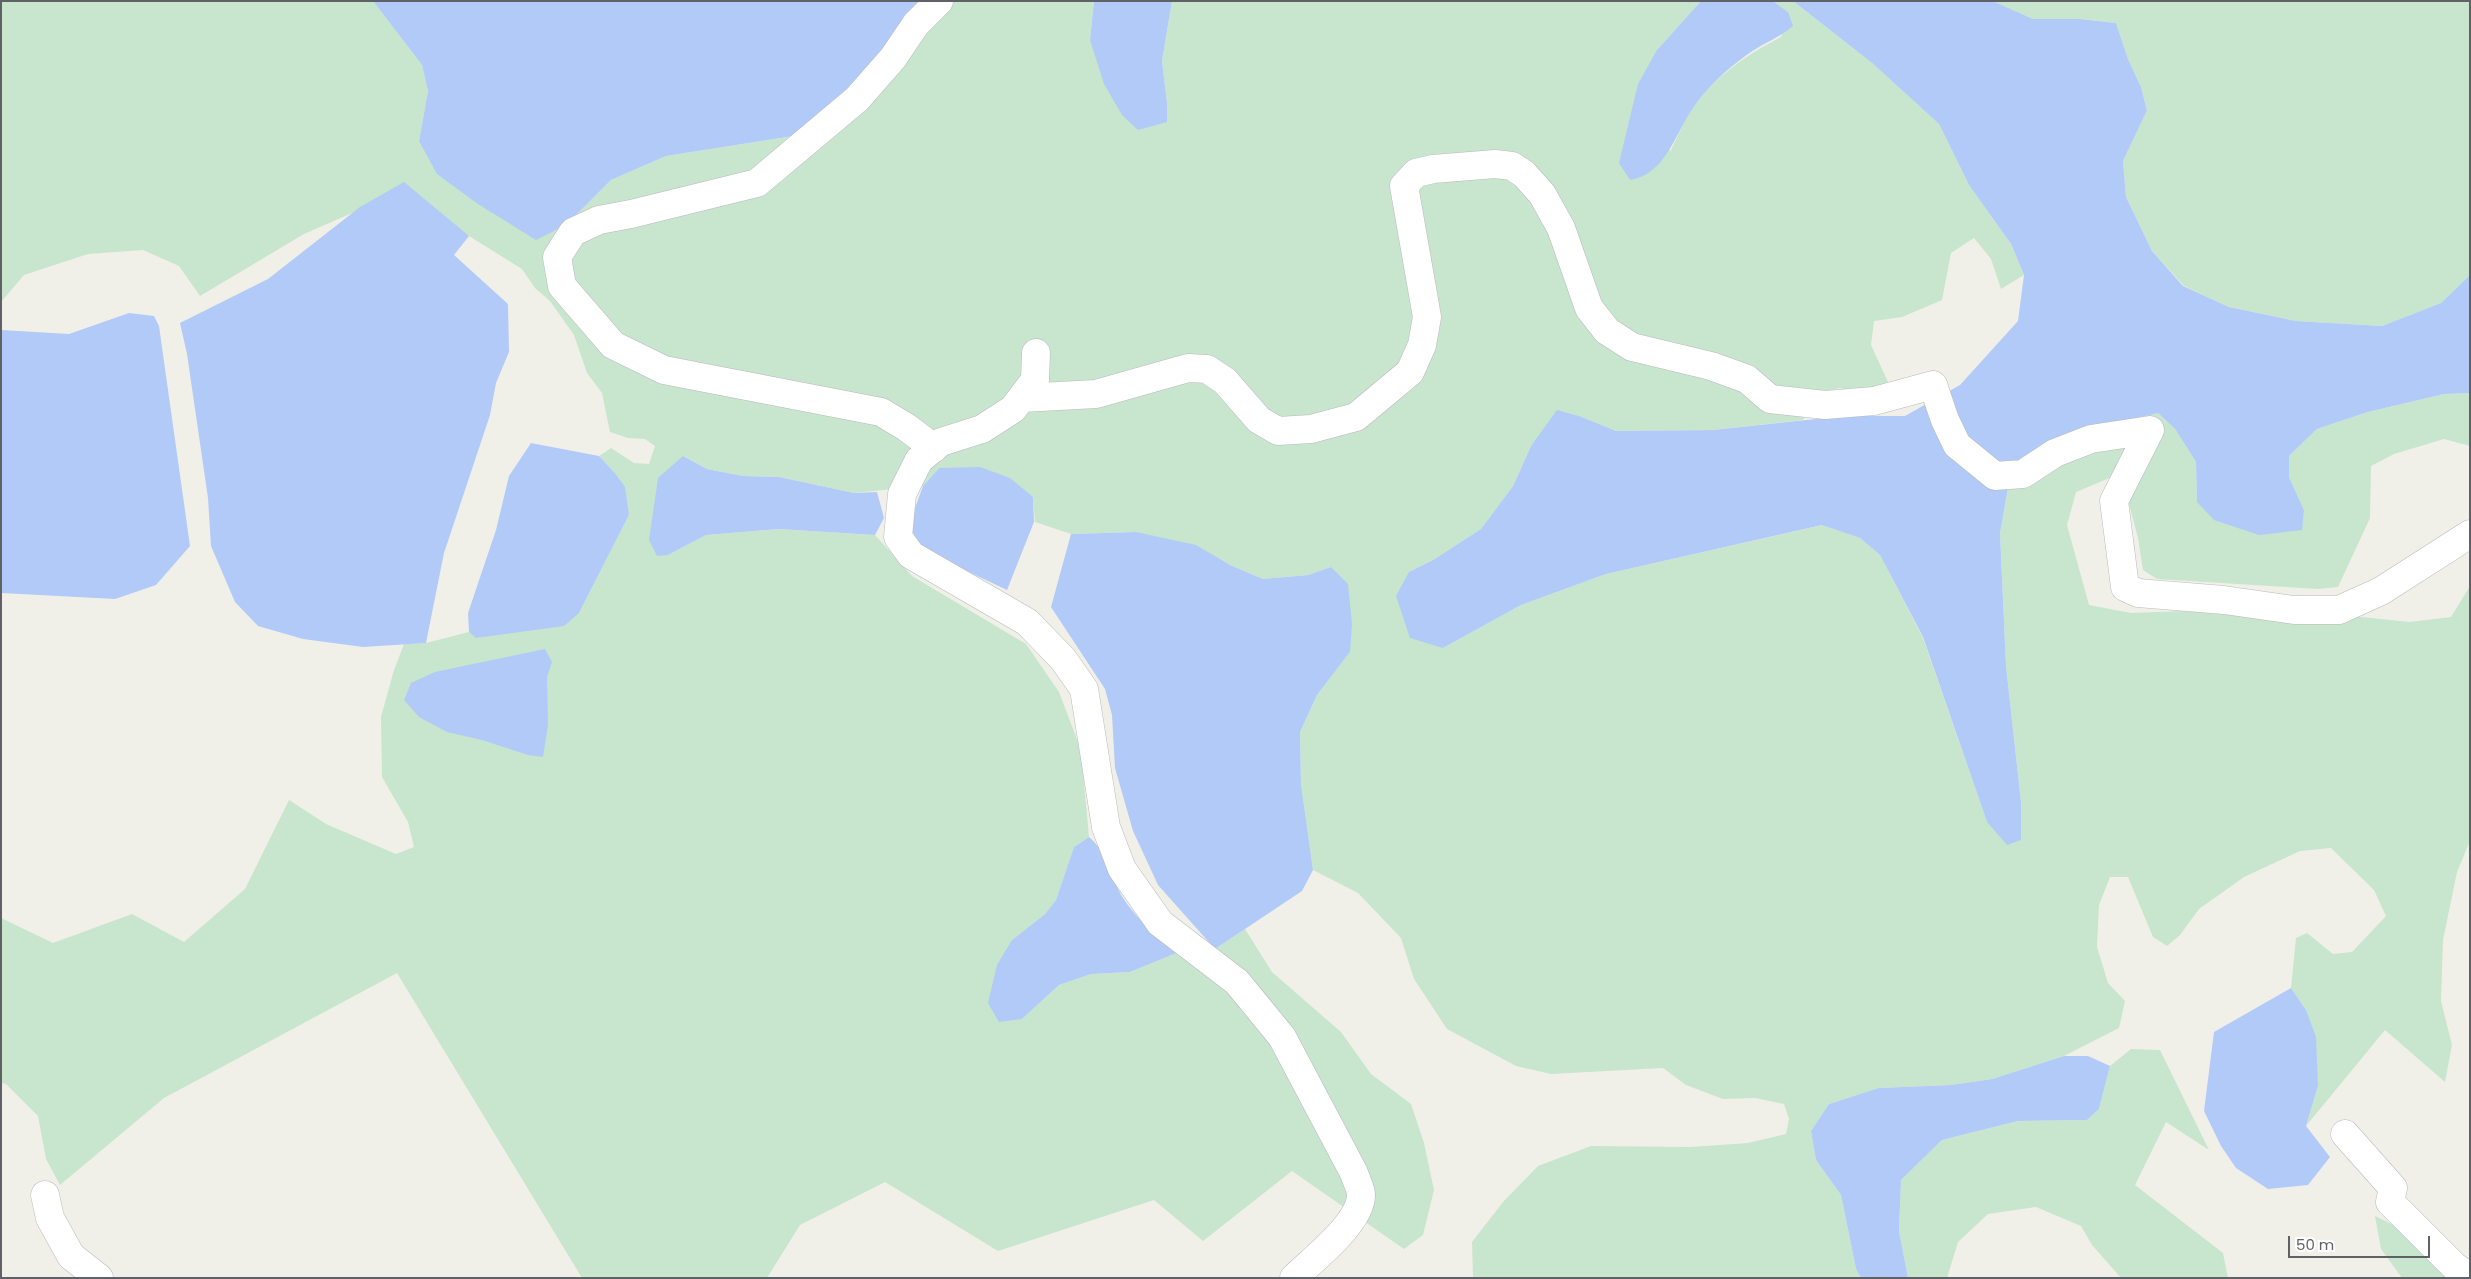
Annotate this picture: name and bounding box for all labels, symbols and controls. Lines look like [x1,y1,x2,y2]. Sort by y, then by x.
scale bar [2291,1226,2434,1258]
text: 50 m [2296,1234,2334,1255]

